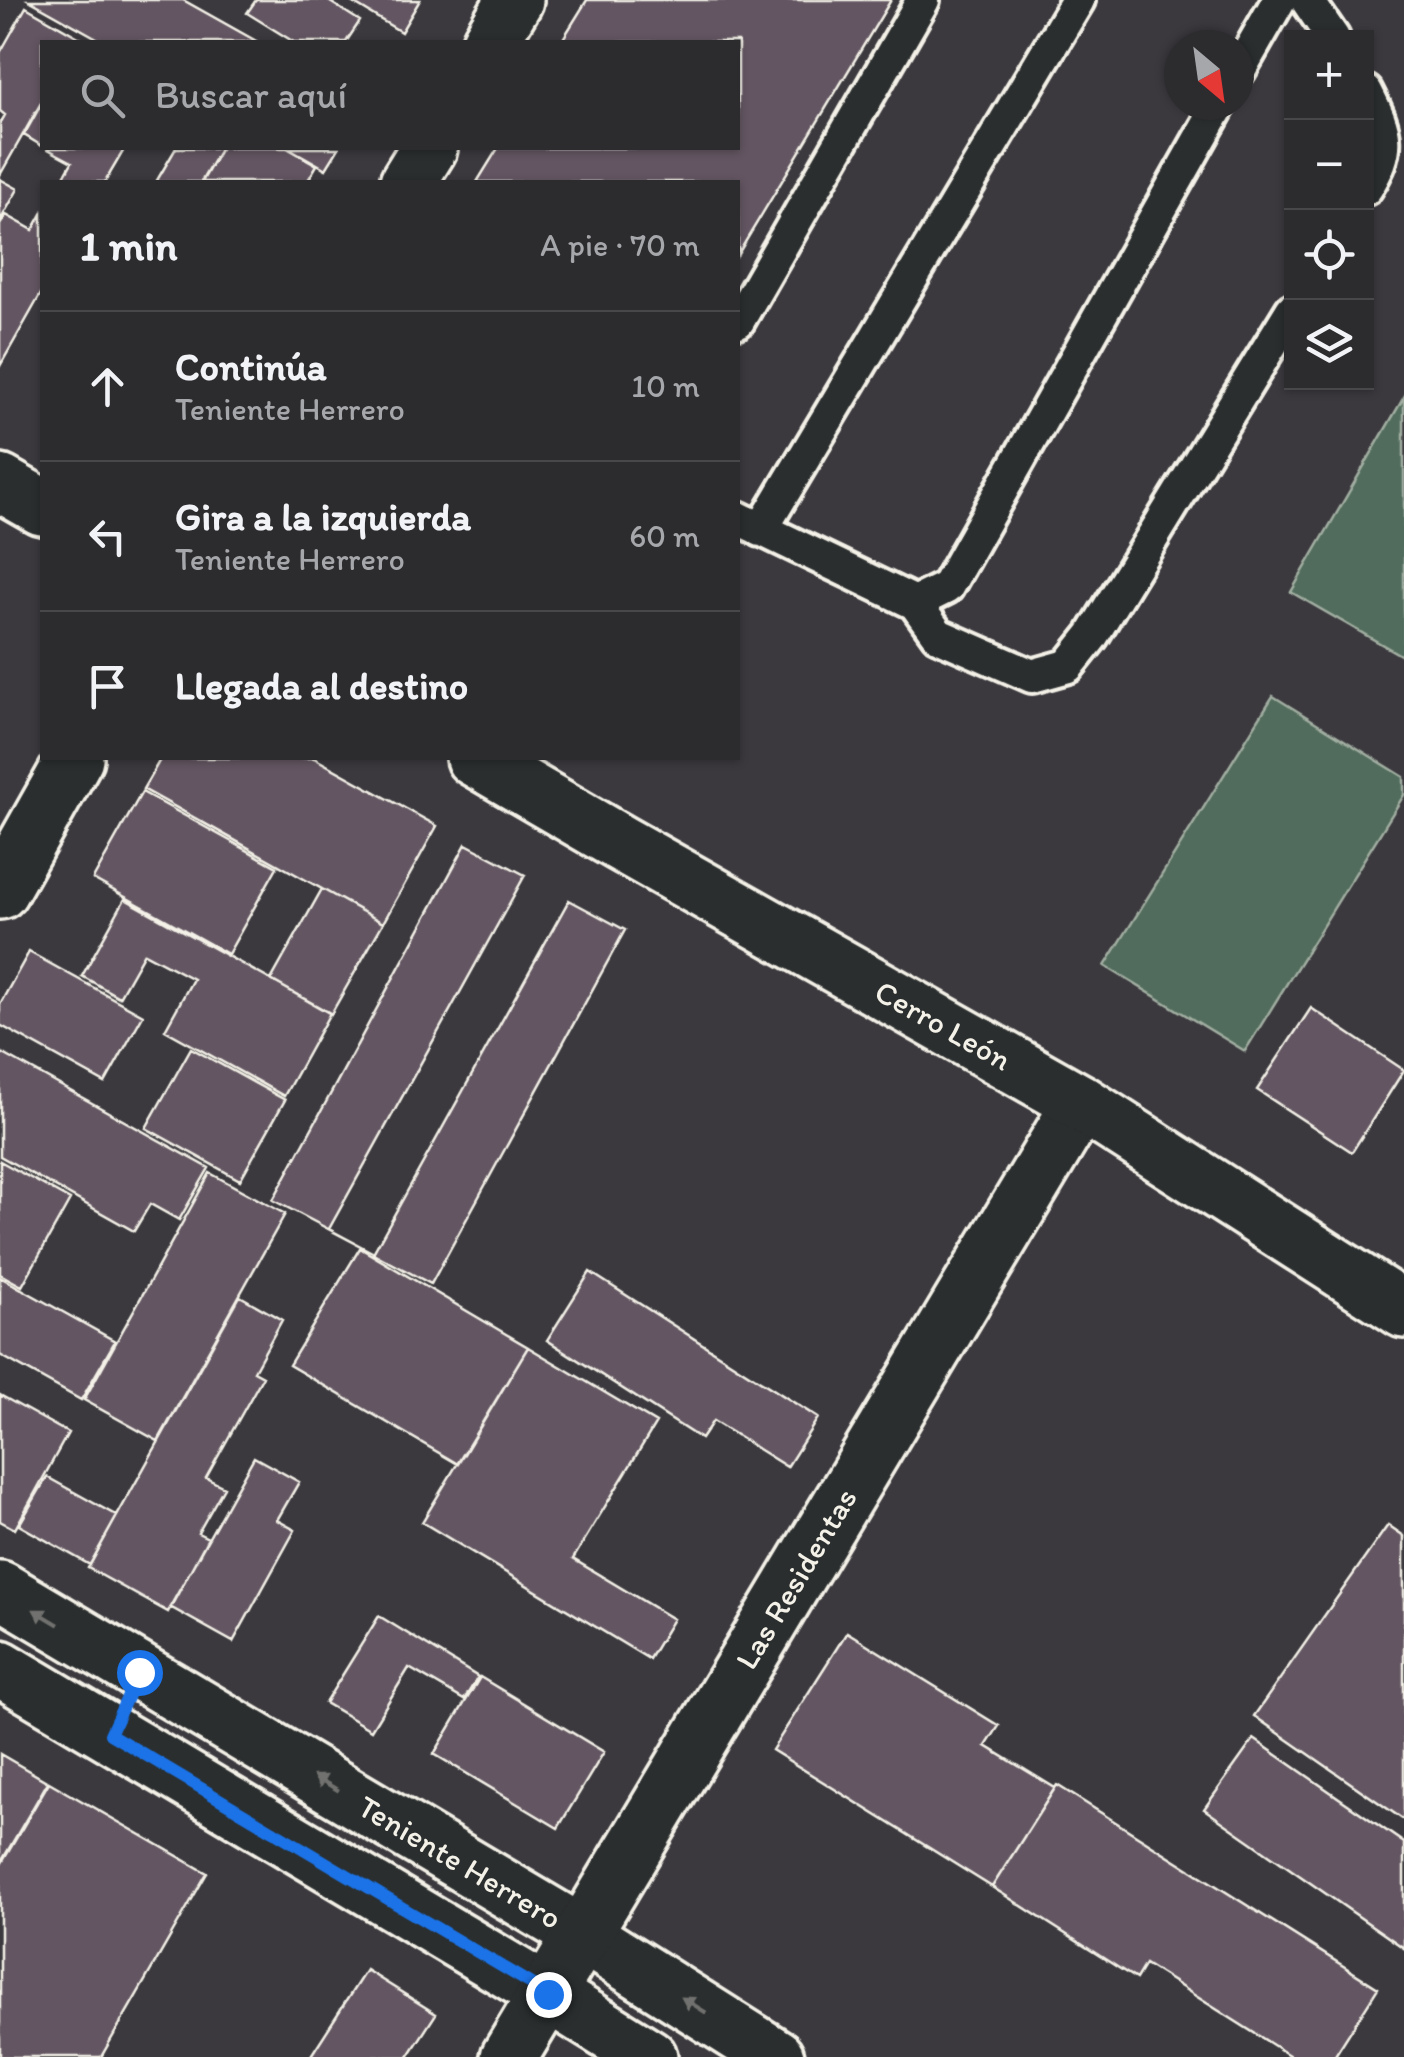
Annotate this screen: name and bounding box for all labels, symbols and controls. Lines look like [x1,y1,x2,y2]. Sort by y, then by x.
north arrow [1164,30,1254,120]
map controls [1284,30,1374,390]
button: + [1284,30,1374,120]
search box [40,40,740,150]
icon: search [75,68,130,123]
text: Buscar aquí [155,72,347,118]
button: − [1284,120,1374,210]
button: locate [1284,210,1374,300]
text: 1 min [80,220,177,271]
text: A pie · 70 m [540,226,700,264]
button: layers [1284,300,1374,390]
text: Continúa [175,344,327,390]
icon: ahead [80,359,135,414]
text: 10 m [631,367,700,405]
text: Teniente Herrero [175,390,405,428]
text: Gira a la izquierda [175,494,471,540]
icon: left [80,509,135,564]
text: 60 m [629,517,700,555]
text: Teniente Herrero [175,540,405,578]
icon: arrive [80,659,135,714]
text: Llegada al destino [175,663,468,709]
street label: Cerro León [868,972,1018,1079]
street label: Las Residentas [727,1481,865,1676]
one-way arrow [32,1609,60,1626]
route start [117,1650,163,1696]
one-way arrow [312,1775,340,1792]
street label: Teniente Herrero [351,1787,569,1937]
route end [526,1972,572,2018]
one-way arrow [680,1997,707,2015]

